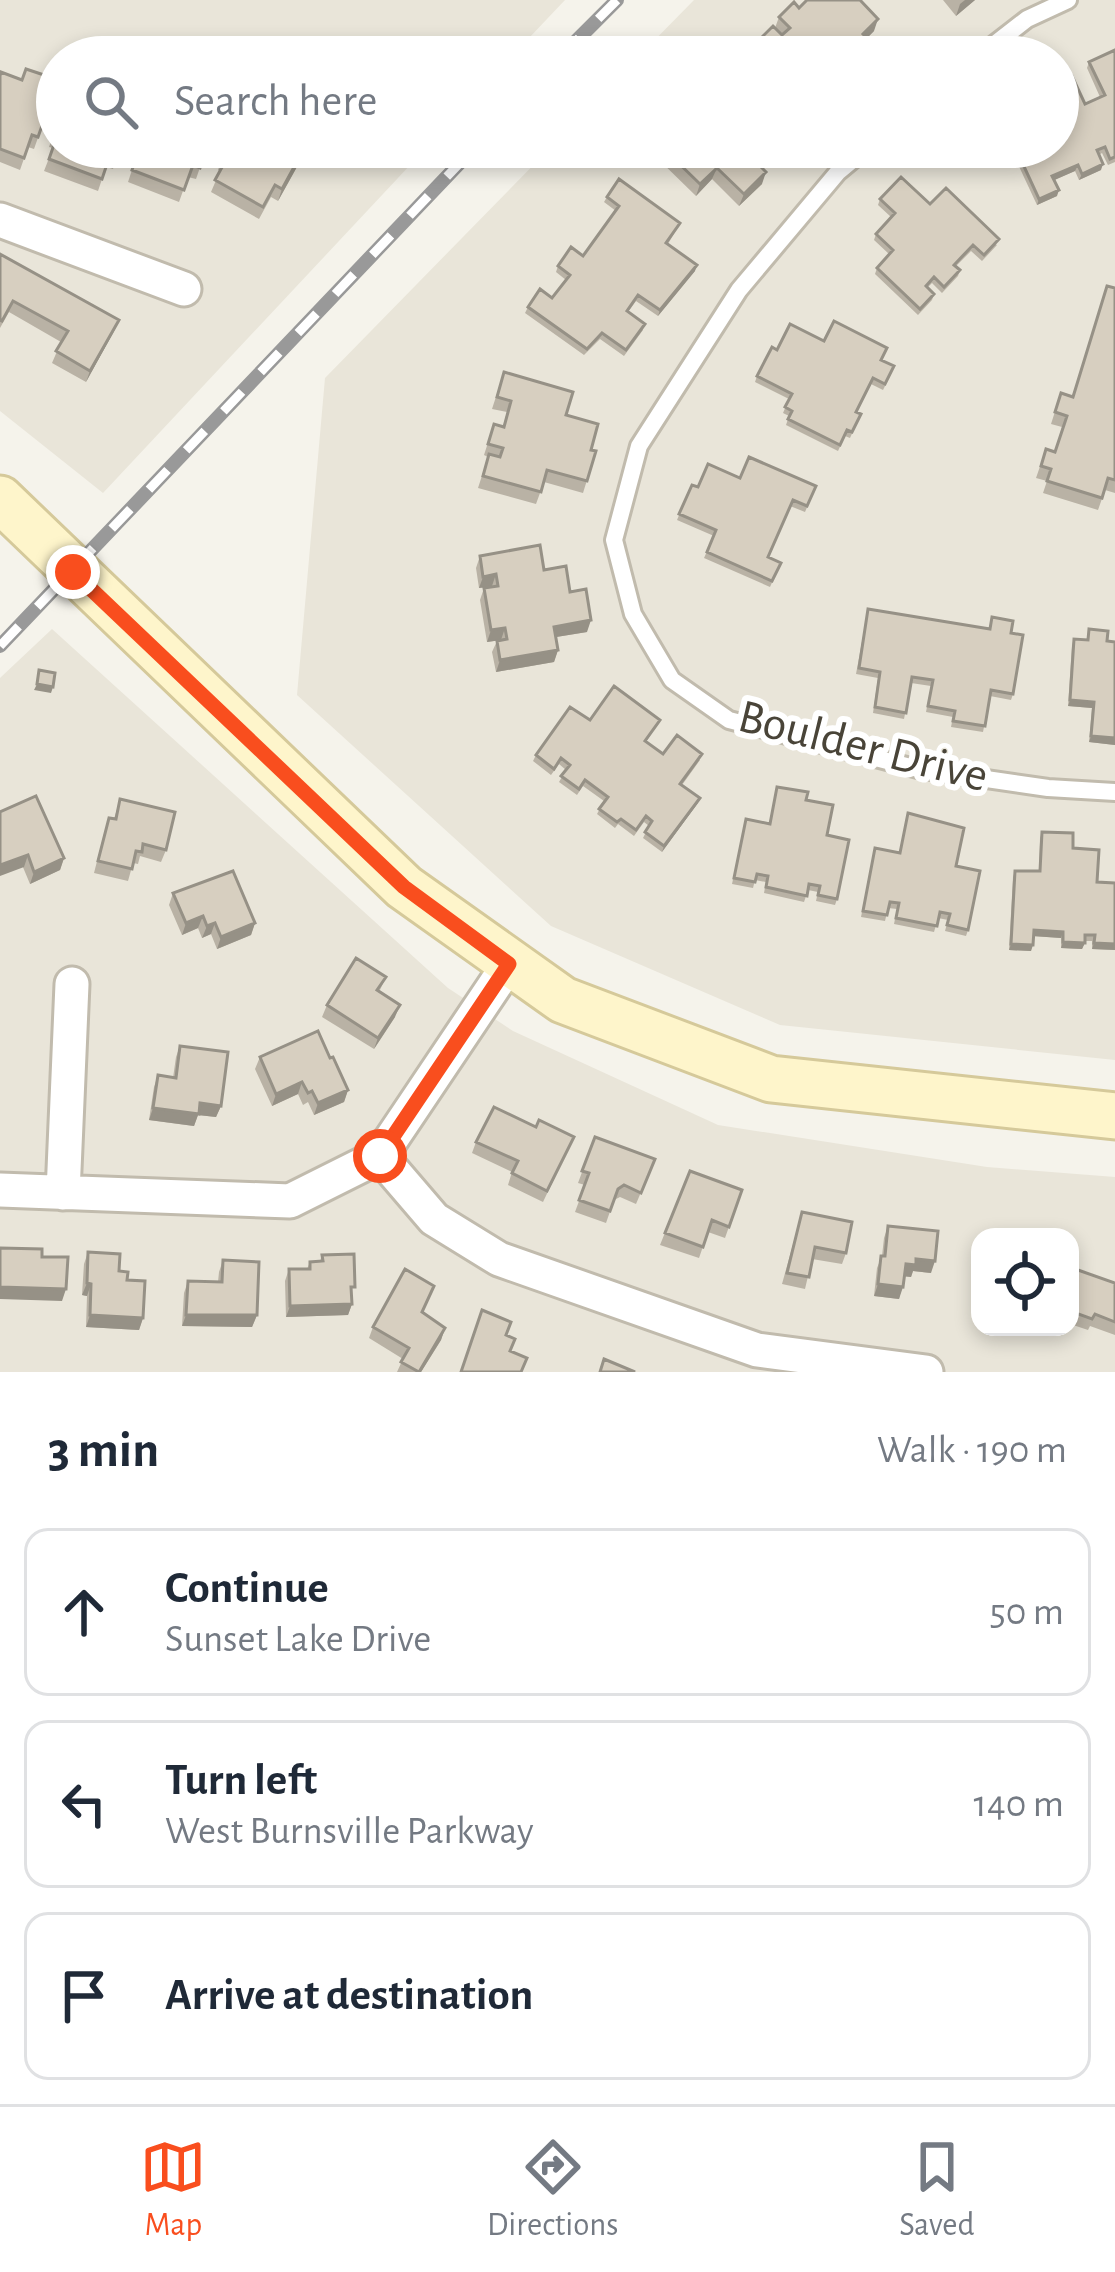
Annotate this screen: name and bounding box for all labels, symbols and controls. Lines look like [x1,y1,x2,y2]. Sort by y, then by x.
search box [36,36,1079,168]
icon: search [78,69,144,135]
text: Search here [174,79,377,124]
route end [46,545,100,599]
street label: Boulder Drive [733,693,993,801]
route start [353,1129,407,1183]
map controls [971,1228,1079,1336]
button: locate [971,1228,1079,1336]
text: 3 min [48,1425,159,1476]
text: Walk · 190 m [877,1431,1067,1470]
text: Continue [165,1566,329,1611]
icon: ahead [51,1579,117,1645]
text: 50 m [989,1593,1064,1632]
text: Sunset Lake Drive [165,1620,431,1659]
text: Turn left [165,1758,317,1803]
icon: left [51,1771,117,1837]
text: 140 m [974,1785,1064,1824]
text: West Burnsville Parkway [165,1812,534,1851]
icon: arrive [51,1963,117,2029]
text: Arrive at destination [165,1973,533,2018]
tab: Map [140,2134,206,2246]
tab: Directions [487,2134,618,2246]
tab: Saved [899,2134,975,2246]

